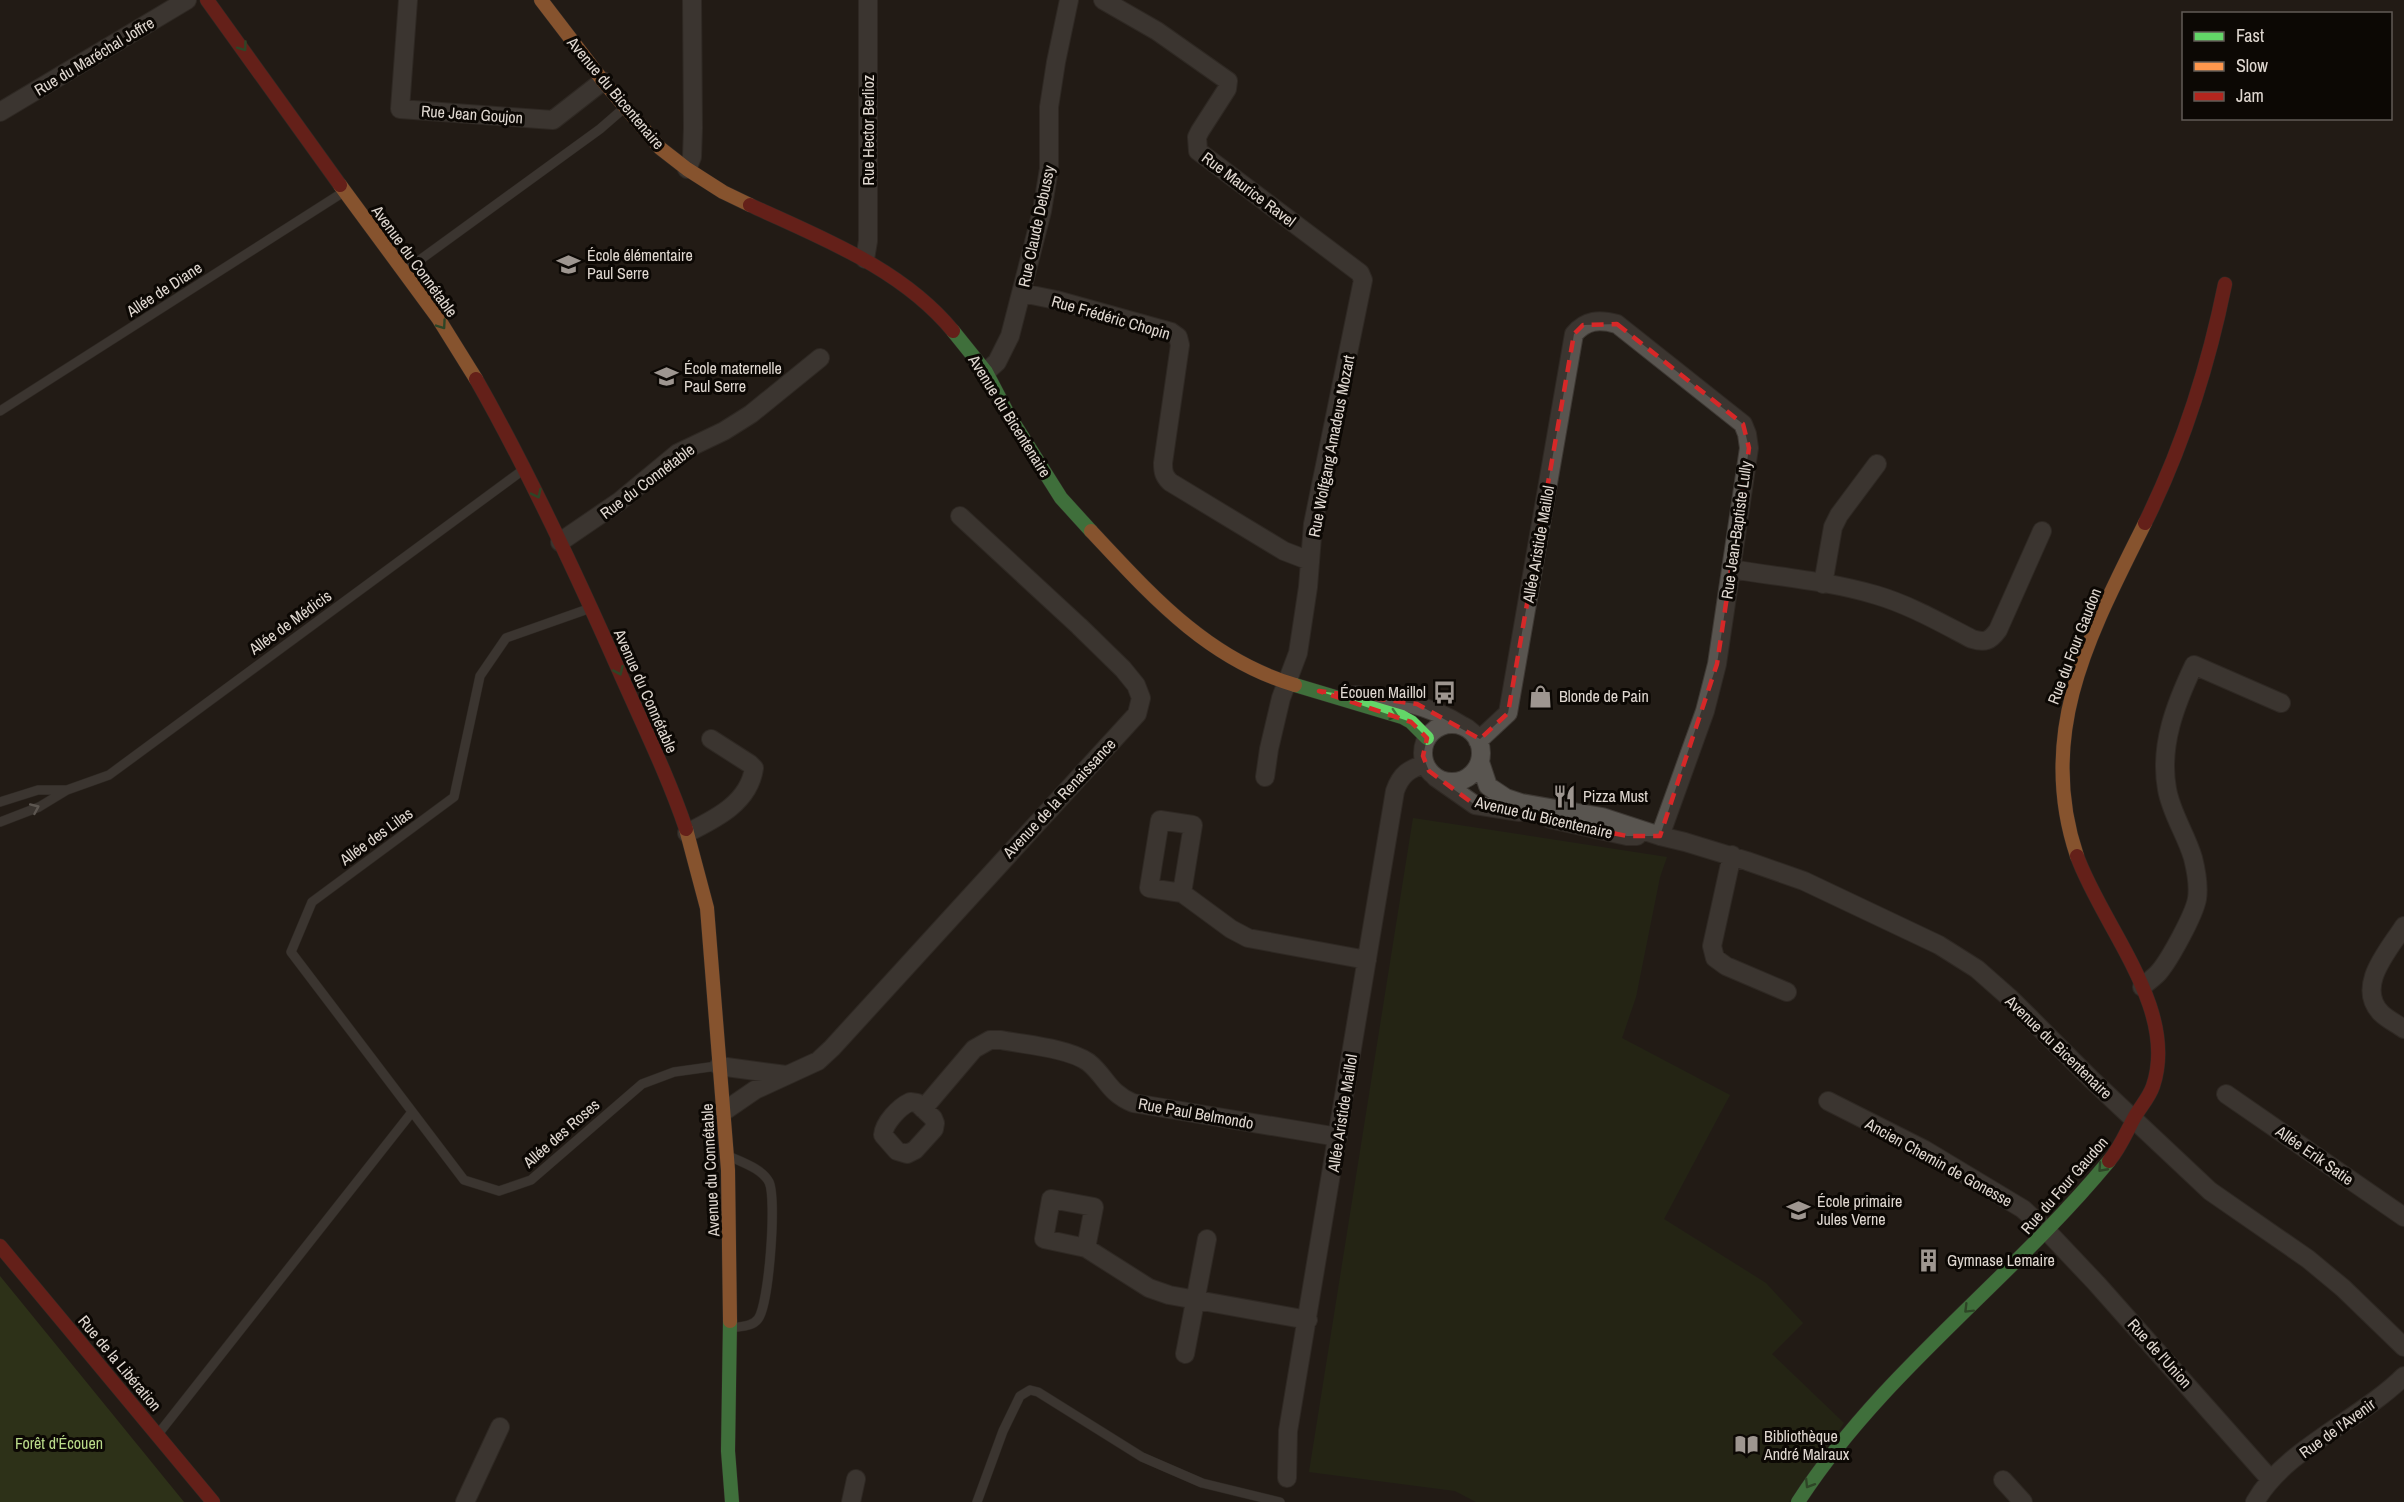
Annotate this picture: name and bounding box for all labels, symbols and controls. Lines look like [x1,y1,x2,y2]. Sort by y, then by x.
street label: Rue du Maréchal Joffre [30,12,158,100]
legend [2182,12,2392,120]
text: Fast [2236,23,2264,48]
street label: Avenue du Bicentenaire [562,31,670,154]
one-way arrow [236,40,247,51]
text: Slow [2236,53,2268,78]
street label: Rue Hector Berlioz [857,74,879,185]
text: Jam [2236,83,2264,108]
street label: Rue Jean Goujon [420,99,524,129]
street label: Rue Maurice Ravel [1198,146,1301,232]
street label: Rue Claude Debussy [1012,163,1060,289]
street label: Avenue du Connétable [366,200,463,321]
place label: École élémentaire Paul Serre [587,244,693,284]
school or university icon: École élémentaire Paul Serre [556,251,582,277]
street label: Allée de Diane [121,256,206,322]
street label: Rue Frédéric Chopin [1049,290,1173,344]
one-way arrow [434,318,445,329]
street label: Avenue du Bicentenaire [963,350,1057,481]
street label: Rue Wolfgang Amadeus Mozart [1303,353,1360,539]
place label: École maternelle Paul Serre [684,357,782,397]
school or university icon: École maternelle Paul Serre [653,364,679,390]
street label: Rue du Connétable [595,438,699,524]
street label: Rue Jean-Baptiste Lully [1715,459,1757,601]
street label: Allée Aristide Maillol [1517,483,1559,605]
one-way arrow [530,488,542,499]
street label: Allée de Médicis [243,585,336,660]
street label: Rue du Four Gaudon [2042,585,2106,707]
street label: Avenue du Connétable [608,625,683,756]
one-way arrow [612,665,624,676]
bus stop icon: Écouen Maillol [1431,679,1457,705]
place label: Écouen Maillol [1340,681,1426,703]
shop icon: Blonde de Pain [1528,683,1554,709]
place label: Blonde de Pain [1559,685,1649,707]
one-way arrow [1389,708,1399,721]
street label: Avenue de la Renaissance [997,733,1120,863]
restaurant icon: Pizza Must [1552,783,1578,809]
place label: Pizza Must [1583,785,1648,807]
street label: Avenue du Bicentenaire [1472,790,1615,844]
street label: Allée des Lilas [334,802,417,871]
one-way arrow [28,803,39,815]
street label: Avenue du Bicentenaire [2000,990,2117,1104]
street label: Allée Aristide Maillol [1322,1052,1362,1174]
street label: Rue Paul Belmondo [1137,1092,1255,1134]
street label: Allée des Roses [517,1094,604,1173]
street label: Avenue du Connétable [696,1103,725,1238]
street label: Ancien Chemin de Gonesse [1861,1112,2016,1212]
street label: Allée Erik Satie [2271,1119,2358,1190]
street label: Rue du Four Gaudon [2015,1132,2113,1238]
one-way arrow [2098,1161,2109,1171]
place label: École primaire Jules Verne [1817,1190,1902,1230]
school or university icon: École primaire Jules Verne [1786,1197,1812,1223]
building icon: Gymnase Lemaire [1916,1247,1942,1273]
place label: Gymnase Lemaire [1947,1249,2055,1271]
one-way arrow [1965,1302,1976,1313]
street label: Rue de la Libération [73,1310,167,1416]
street label: Rue de l'Union [2123,1314,2197,1392]
street label: Rue de l'Avenir [2295,1393,2380,1463]
place label: Bibliothèque André Malraux [1763,1425,1850,1465]
park label: Forêt d'Écouen [15,1432,103,1454]
library icon: Bibliothèque André Malraux [1733,1432,1759,1458]
one-way arrow [1805,1477,1816,1488]

